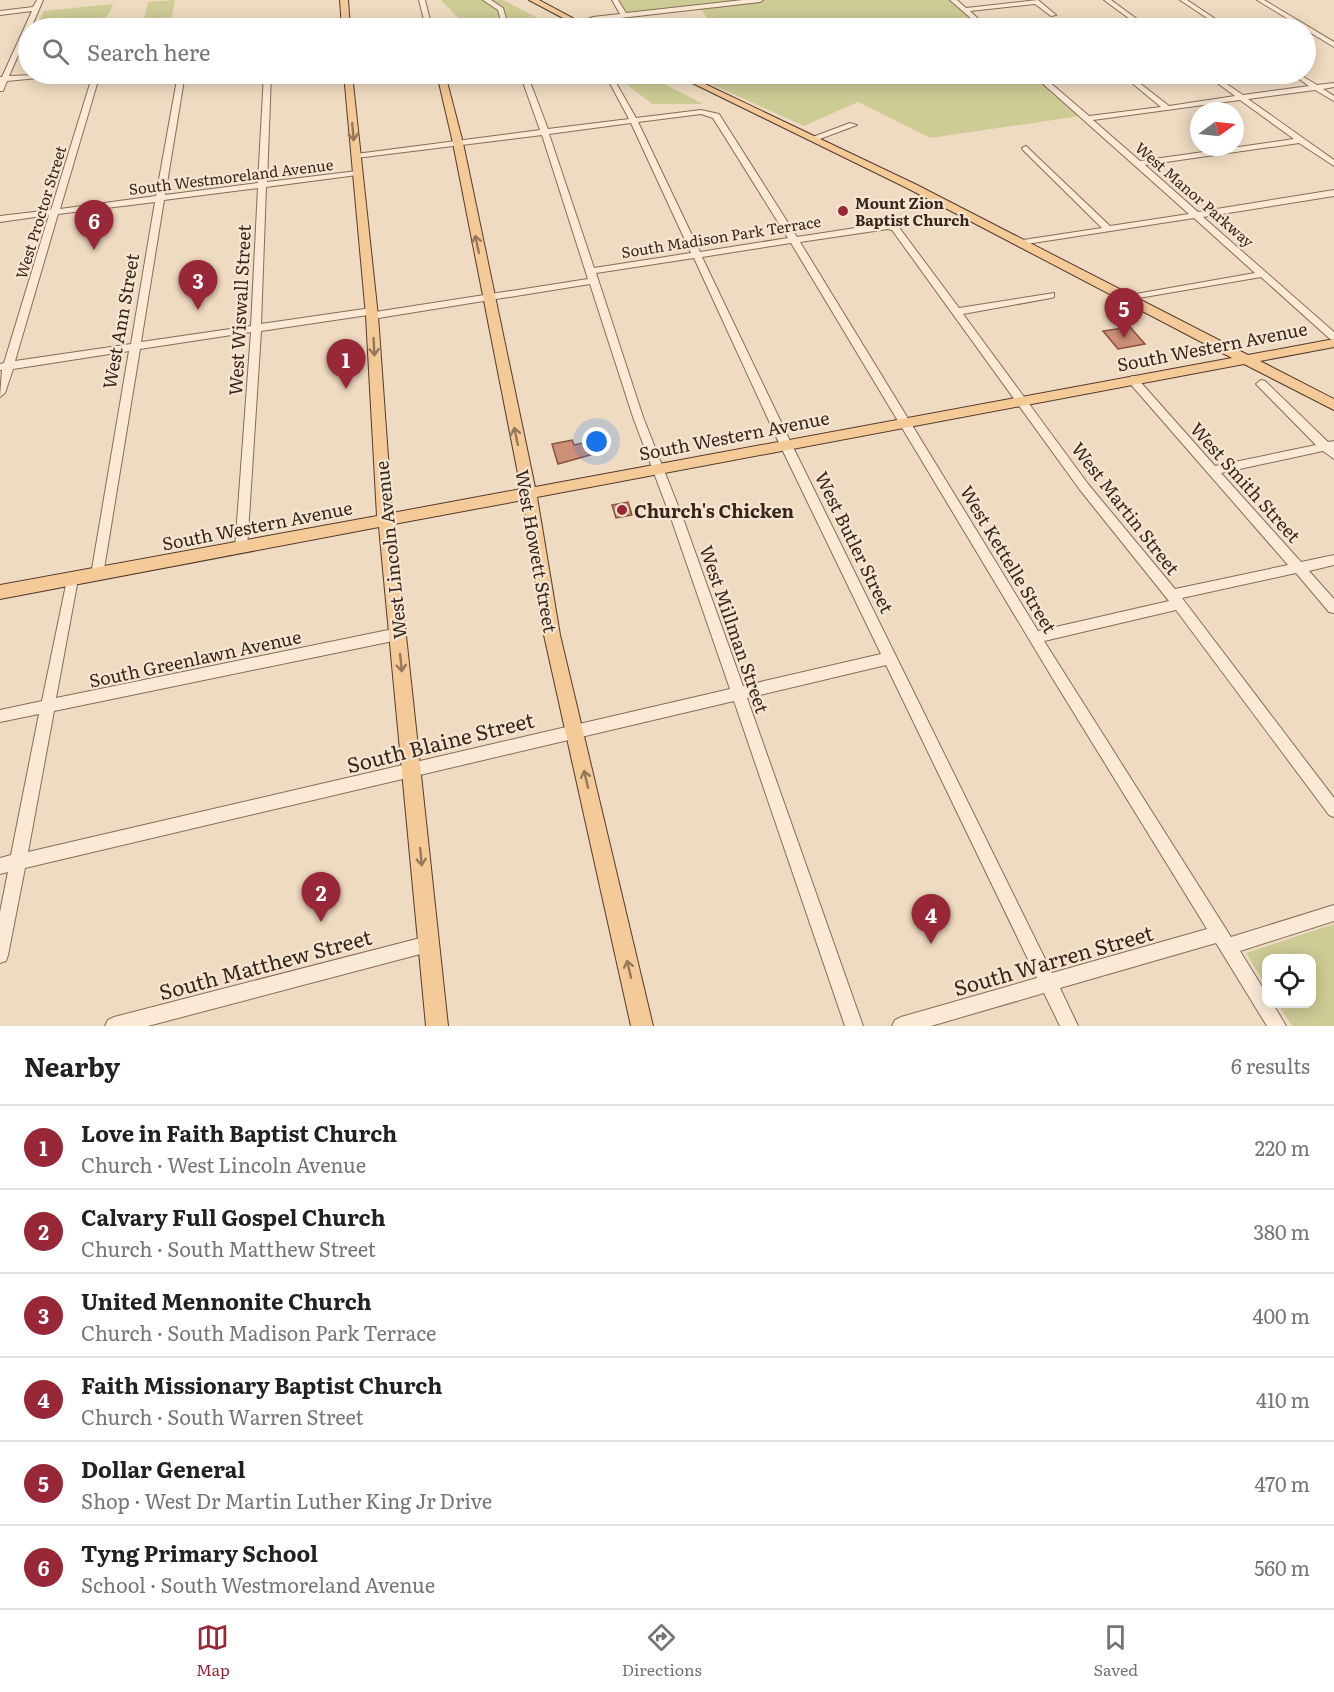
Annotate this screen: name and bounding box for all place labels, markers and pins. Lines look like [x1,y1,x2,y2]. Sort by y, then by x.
place label: Mount Zion Baptist Church [855,191,970,231]
pin: 6 [74,200,113,250]
marker: Mount Zion Baptist Church [836,204,850,218]
pin: 3 [178,260,218,310]
pin: 5 [1104,288,1144,338]
pin: 1 [326,340,366,389]
place label: Church's Chicken [634,497,795,524]
marker: Church's Chicken [615,503,629,517]
pin: 2 [302,872,340,922]
pin: 4 [912,894,950,944]

